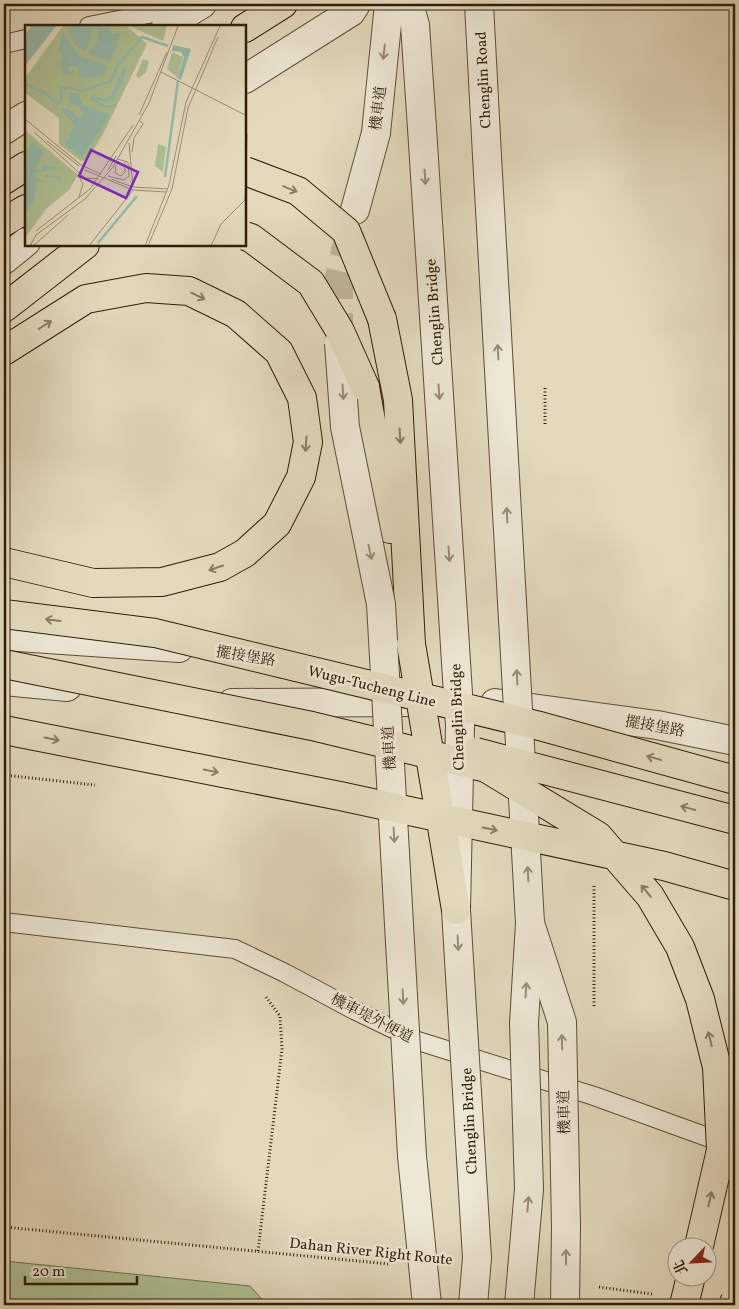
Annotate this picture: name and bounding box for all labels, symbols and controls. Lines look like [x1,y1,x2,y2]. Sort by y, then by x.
inset map [25,25,246,246]
street label: Chenglin Road [471,31,498,129]
one-way arrow [379,44,389,60]
street label: 機車道 [366,85,393,132]
one-way arrow [421,169,430,185]
one-way arrow [282,184,297,194]
street label: Chenglin Bridge [421,258,450,366]
one-way arrow [190,291,205,301]
one-way arrow [37,319,51,329]
one-way arrow [494,345,503,361]
one-way arrow [338,383,347,399]
one-way arrow [434,383,444,399]
one-way arrow [396,428,405,444]
one-way arrow [302,435,311,451]
one-way arrow [503,507,512,523]
one-way arrow [366,543,375,559]
one-way arrow [445,545,454,561]
one-way arrow [208,563,224,573]
one-way arrow [46,615,62,625]
street label: 擺接堡路 [214,642,277,673]
street label: Wugu-Tucheng Line [305,661,438,714]
street label: Chenglin Bridge [446,663,471,771]
one-way arrow [512,669,521,685]
street label: 擺接堡路 [623,712,686,743]
street label: 機車道 [379,725,402,771]
one-way arrow [43,735,59,745]
one-way arrow [647,753,663,762]
one-way arrow [203,766,219,776]
one-way arrow [681,802,697,812]
one-way arrow [482,824,498,834]
one-way arrow [389,827,398,843]
one-way arrow [523,866,532,882]
one-way arrow [640,885,651,898]
one-way arrow [454,935,463,951]
one-way arrow [521,982,531,998]
one-way arrow [398,989,407,1005]
street label: 機車堤外便道 [326,990,416,1049]
one-way arrow [705,1031,714,1047]
one-way arrow [557,1034,567,1050]
street label: Chenglin Bridge [457,1067,484,1175]
street label: 機車道 [555,1089,576,1135]
one-way arrow [706,1191,715,1207]
one-way arrow [523,1197,532,1213]
street label: Dahan River Right Route [288,1233,453,1272]
north arrow [666,1236,716,1286]
one-way arrow [561,1249,571,1265]
scale bar [25,1254,138,1286]
text: 北 [670,1257,693,1277]
text: 20 m [32,1262,65,1283]

